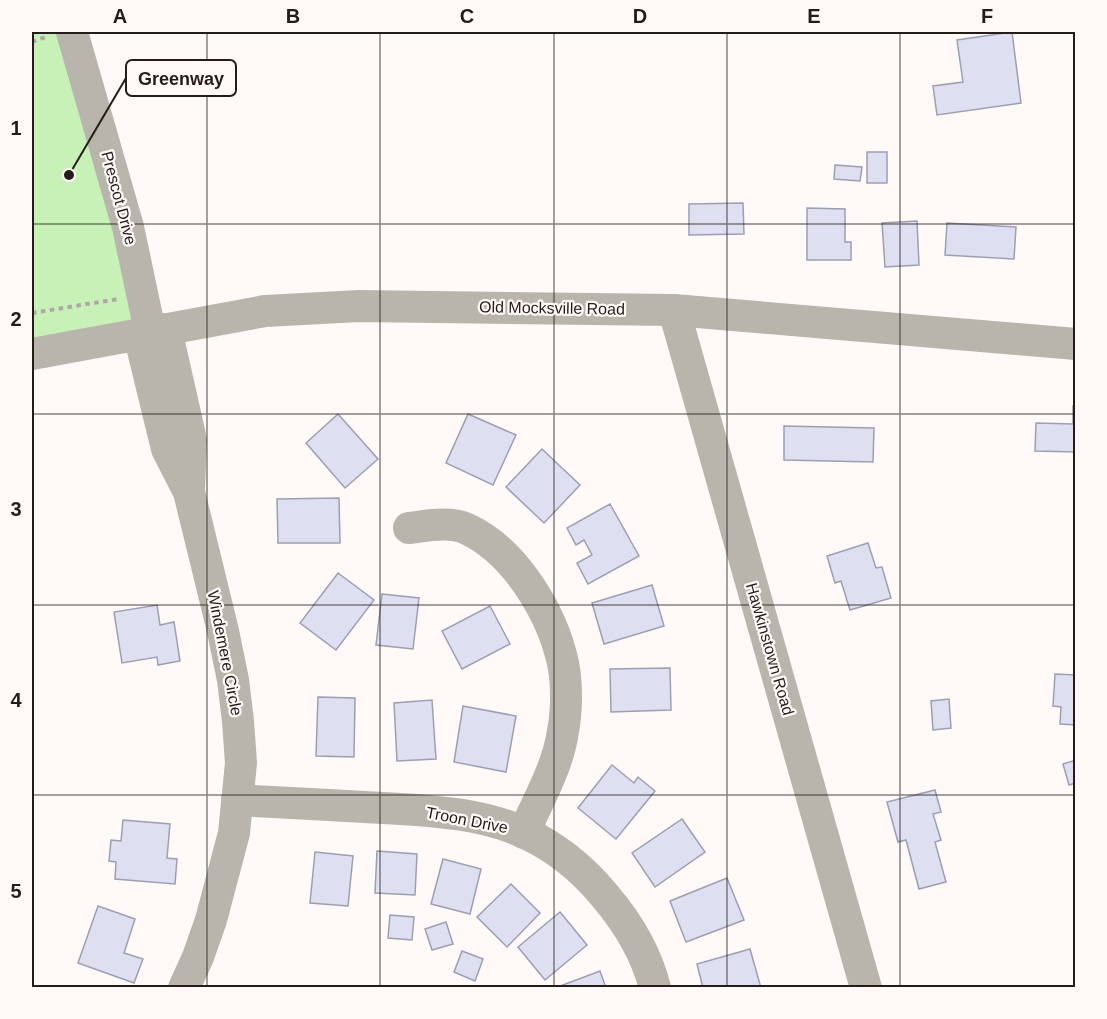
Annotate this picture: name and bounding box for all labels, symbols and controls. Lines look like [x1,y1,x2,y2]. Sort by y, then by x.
text: A [113,5,127,27]
text: B [286,5,300,27]
text: C [460,5,474,27]
text: D [633,5,647,27]
text: E [807,5,821,27]
text: F [981,5,993,27]
callout: Greenway [126,60,236,96]
text: Greenway [138,69,224,89]
text: 1 [10,117,22,139]
street label: Prescot Drive [98,149,140,247]
street label: Old Mocksville Road [479,298,625,318]
text: 2 [10,308,22,330]
text: 3 [10,498,22,520]
street label: Hawkinstown Road [743,581,797,717]
street label: Windemere Circle [205,589,245,717]
text: 4 [10,689,22,711]
street label: Troon Drive [425,804,509,836]
text: 5 [10,880,22,902]

